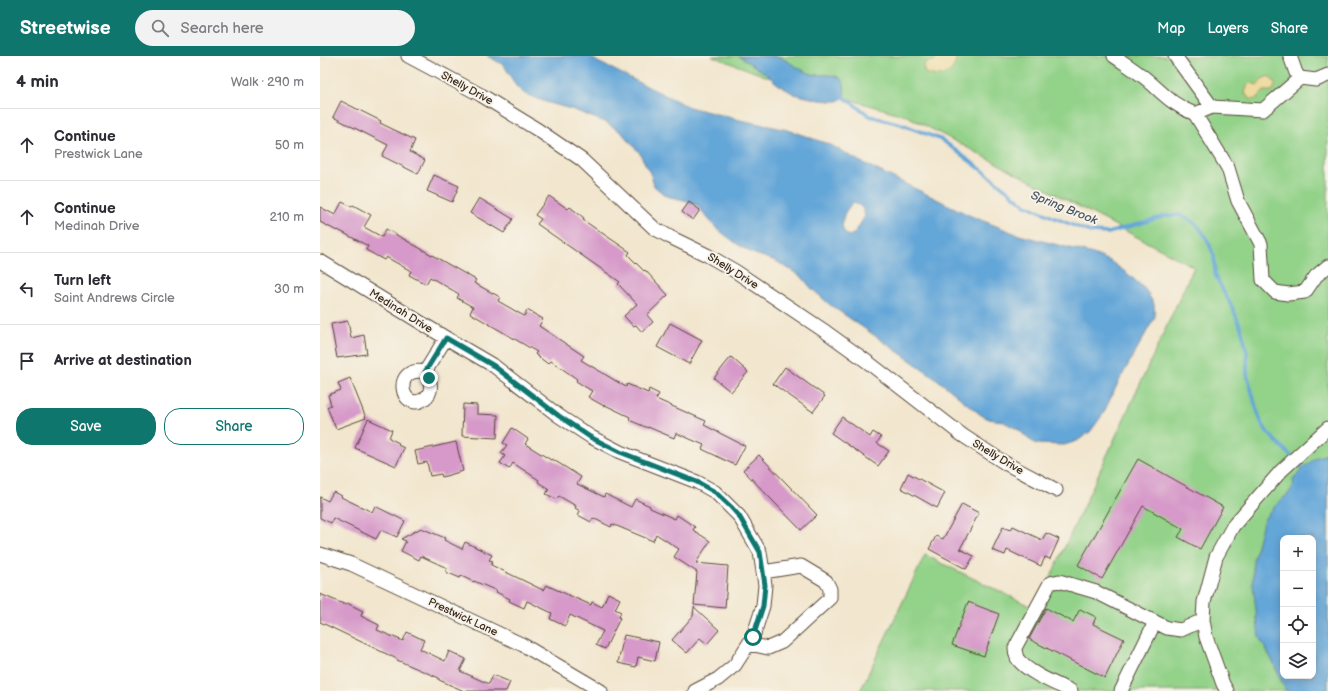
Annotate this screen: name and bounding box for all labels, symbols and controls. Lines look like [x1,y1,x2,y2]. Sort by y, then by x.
search box [135,10,415,46]
text: Streetwise [20,17,111,40]
icon: search [149,17,171,39]
text: Search here [181,19,264,38]
text: Map [1157,20,1185,37]
text: Layers [1207,20,1249,37]
text: Share [1271,20,1308,37]
street label: Shelly Drive [439,68,496,108]
text: 4 min [16,72,59,92]
text: Walk · 290 m [231,74,304,90]
text: Continue [54,127,116,146]
icon: ahead [16,134,38,156]
text: 50 m [275,137,304,153]
text: Prestwick Lane [54,146,143,162]
water label: Spring Brook [1028,188,1101,229]
text: Continue [54,199,116,218]
icon: ahead [16,206,38,228]
text: 210 m [270,209,304,225]
text: Medinah Drive [54,218,139,234]
street label: Shelly Drive [705,250,761,292]
text: Turn left [54,271,111,290]
icon: left [16,278,38,300]
text: 30 m [274,281,304,297]
street label: Medinah Drive [367,286,435,336]
text: Saint Andrews Circle [54,290,175,306]
icon: arrive [16,350,38,372]
text: Arrive at destination [54,351,192,370]
route end [420,369,438,387]
button: Save [16,408,156,445]
button: Share [164,408,304,445]
street label: Shelly Drive [970,437,1026,478]
map controls [1280,535,1316,679]
button: + [1280,535,1316,571]
button: − [1280,571,1316,607]
street label: Prestwick Lane [426,595,500,639]
button: locate [1280,607,1316,643]
route start [744,628,762,646]
button: layers [1280,643,1316,679]

